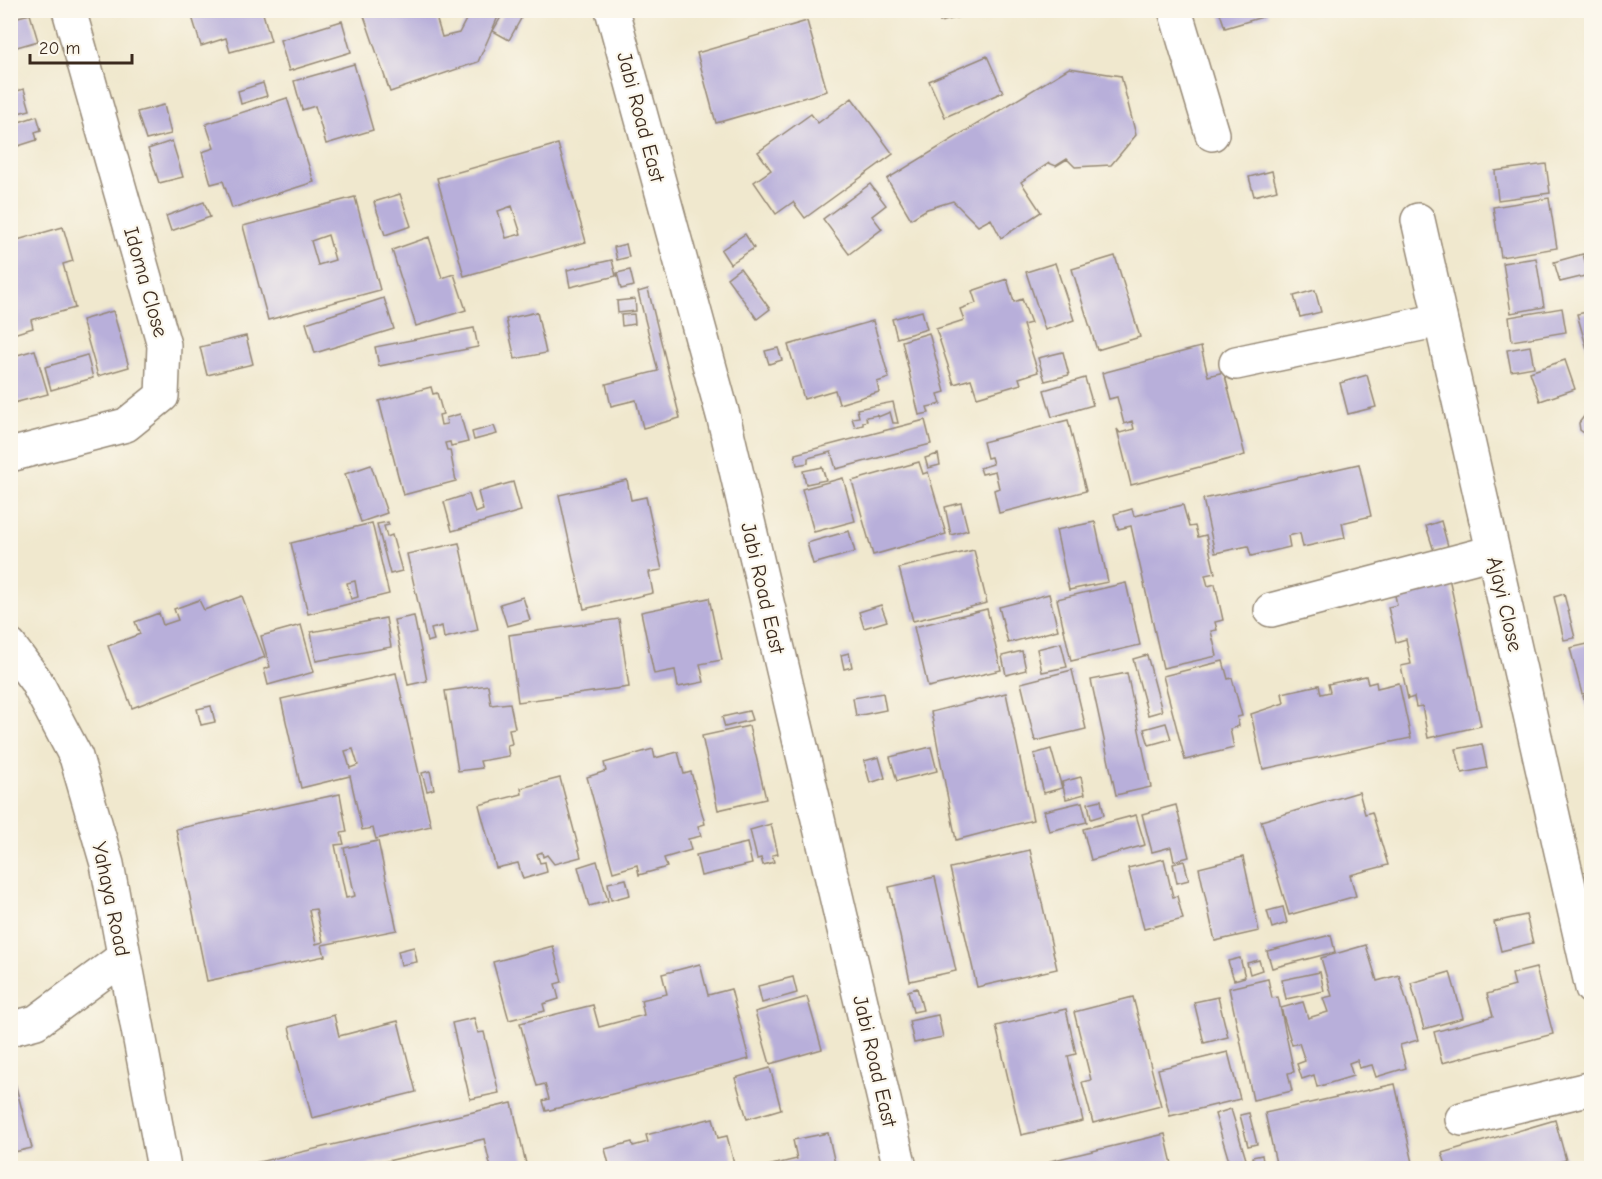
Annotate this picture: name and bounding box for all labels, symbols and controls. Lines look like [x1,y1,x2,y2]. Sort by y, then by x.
scale bar [30,27,132,65]
text: 20 m [39,38,80,59]
street label: Jabi Road East [612,49,670,186]
street label: Idoma Close [119,224,173,340]
street label: Jabi Road East [736,520,790,657]
street label: Ajayi Close [1482,554,1528,654]
street label: Yahaya Road [87,840,135,958]
street label: Jabi Road East [848,993,902,1130]

